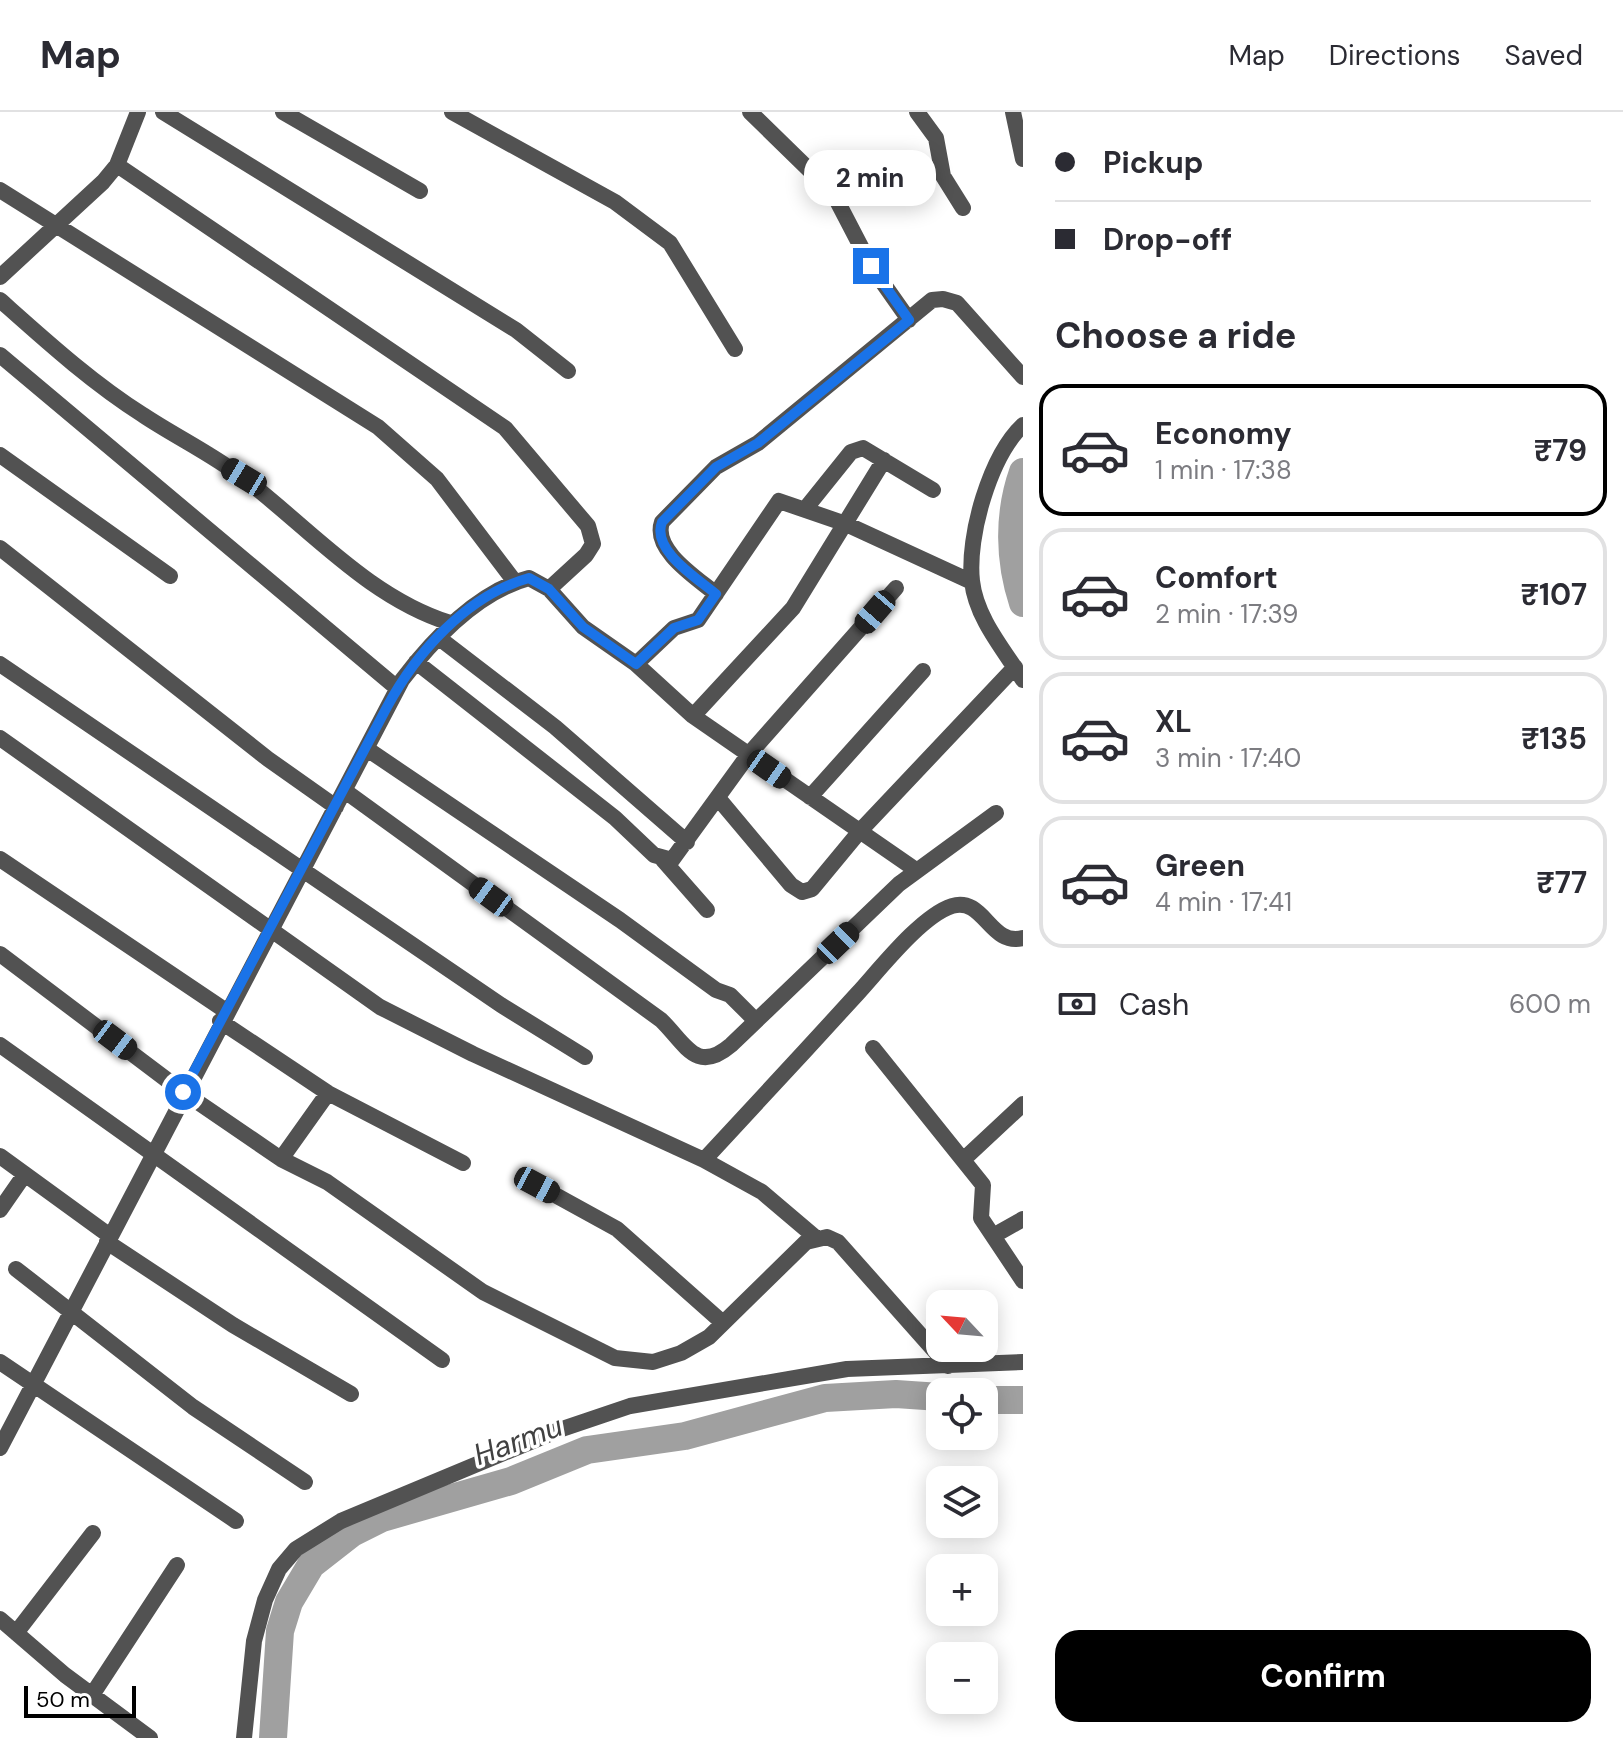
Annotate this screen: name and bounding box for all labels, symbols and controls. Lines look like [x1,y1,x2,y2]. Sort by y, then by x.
text: Map [40,30,121,80]
text: Map [1228,37,1285,74]
text: Directions [1329,37,1461,74]
text: Saved [1505,37,1583,74]
text: Pickup [1103,143,1203,182]
callout: 2 min [805,150,937,206]
text: 2 min [836,161,904,195]
text: Drop-off [1103,220,1232,259]
route end [853,248,889,284]
text: Choose a ride [1055,312,1296,359]
icon: car [1059,414,1131,486]
text: Economy [1155,414,1292,453]
text: ₹79 [1534,431,1587,470]
text: 1 min · 17:38 [1155,453,1292,487]
car [217,454,271,500]
icon: car [1059,558,1131,630]
text: Comfort [1155,558,1278,597]
text: ₹107 [1521,575,1587,614]
car [850,586,900,638]
text: 2 min · 17:39 [1155,597,1298,631]
icon: car [1059,702,1131,774]
text: XL [1155,702,1192,741]
text: ₹135 [1521,719,1587,758]
text: 3 min · 17:40 [1155,741,1301,775]
car [742,745,796,793]
icon: car [1059,846,1131,918]
text: Green [1155,846,1245,885]
text: ₹77 [1536,863,1587,902]
car [465,873,517,921]
text: 4 min · 17:41 [1155,885,1292,919]
car [812,918,864,968]
icon: cash [1055,982,1099,1026]
text: Cash [1119,985,1189,1024]
text: 600 m [1509,987,1591,1021]
car [89,1016,141,1064]
route start [165,1074,201,1110]
car [510,1163,564,1207]
north arrow [926,1290,998,1362]
map controls [926,1290,998,1714]
button: locate [926,1378,998,1450]
water label: Harmu [468,1406,568,1474]
button: layers [926,1466,998,1538]
button: + [926,1554,998,1626]
button: Confirm [1055,1630,1591,1722]
button: − [926,1642,998,1714]
scale bar [24,1682,136,1718]
text: 50 m [36,1685,90,1714]

